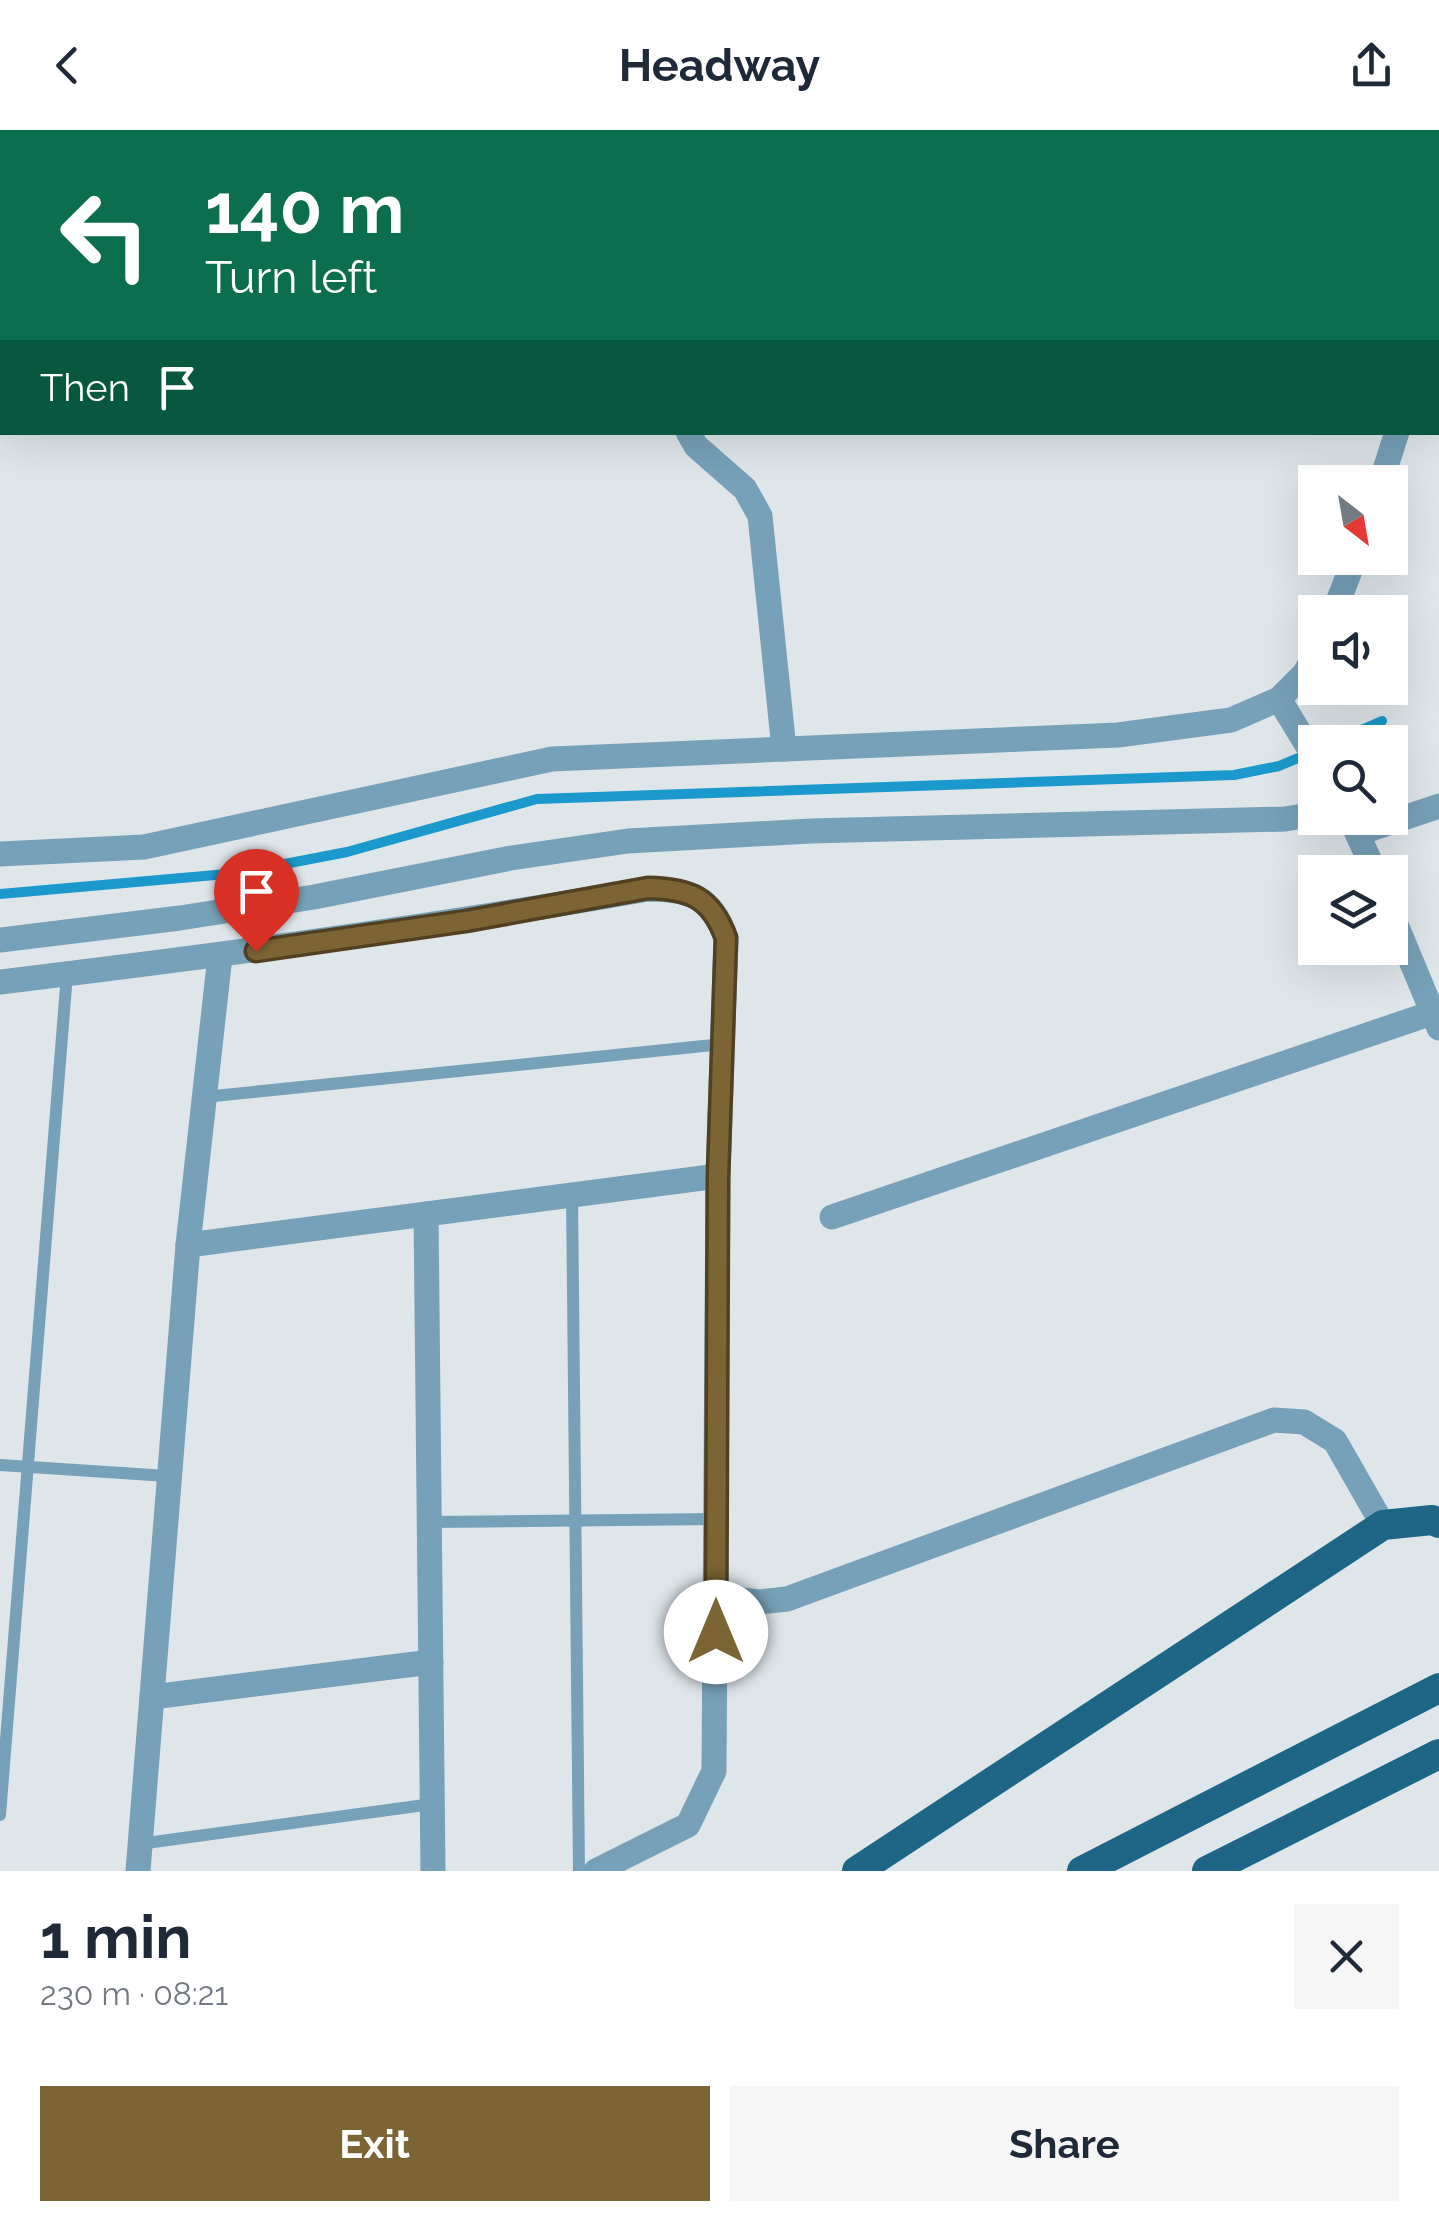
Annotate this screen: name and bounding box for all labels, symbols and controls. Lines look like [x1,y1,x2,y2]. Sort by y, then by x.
icon: back [40,38,95,93]
icon: share [1344,38,1399,93]
text: Headway [619,39,820,92]
text: 140 m [205,167,405,249]
icon: left [40,170,170,300]
text: Turn left [205,251,377,304]
icon: arrive [150,360,205,415]
text: Then [40,365,130,410]
north arrow [1298,465,1408,575]
map controls [1298,465,1408,965]
button: sound [1298,595,1408,705]
button: search [1298,725,1408,835]
pin [214,849,299,952]
button: layers [1298,855,1408,965]
icon: arrive [229,864,284,919]
position arrow [664,1580,768,1684]
text: 1 min [40,1902,191,1972]
button: close [1294,1904,1399,2009]
text: 230 m · 08:21 [40,1975,228,2012]
button: Exit [40,2086,710,2201]
button: Share [730,2086,1399,2201]

